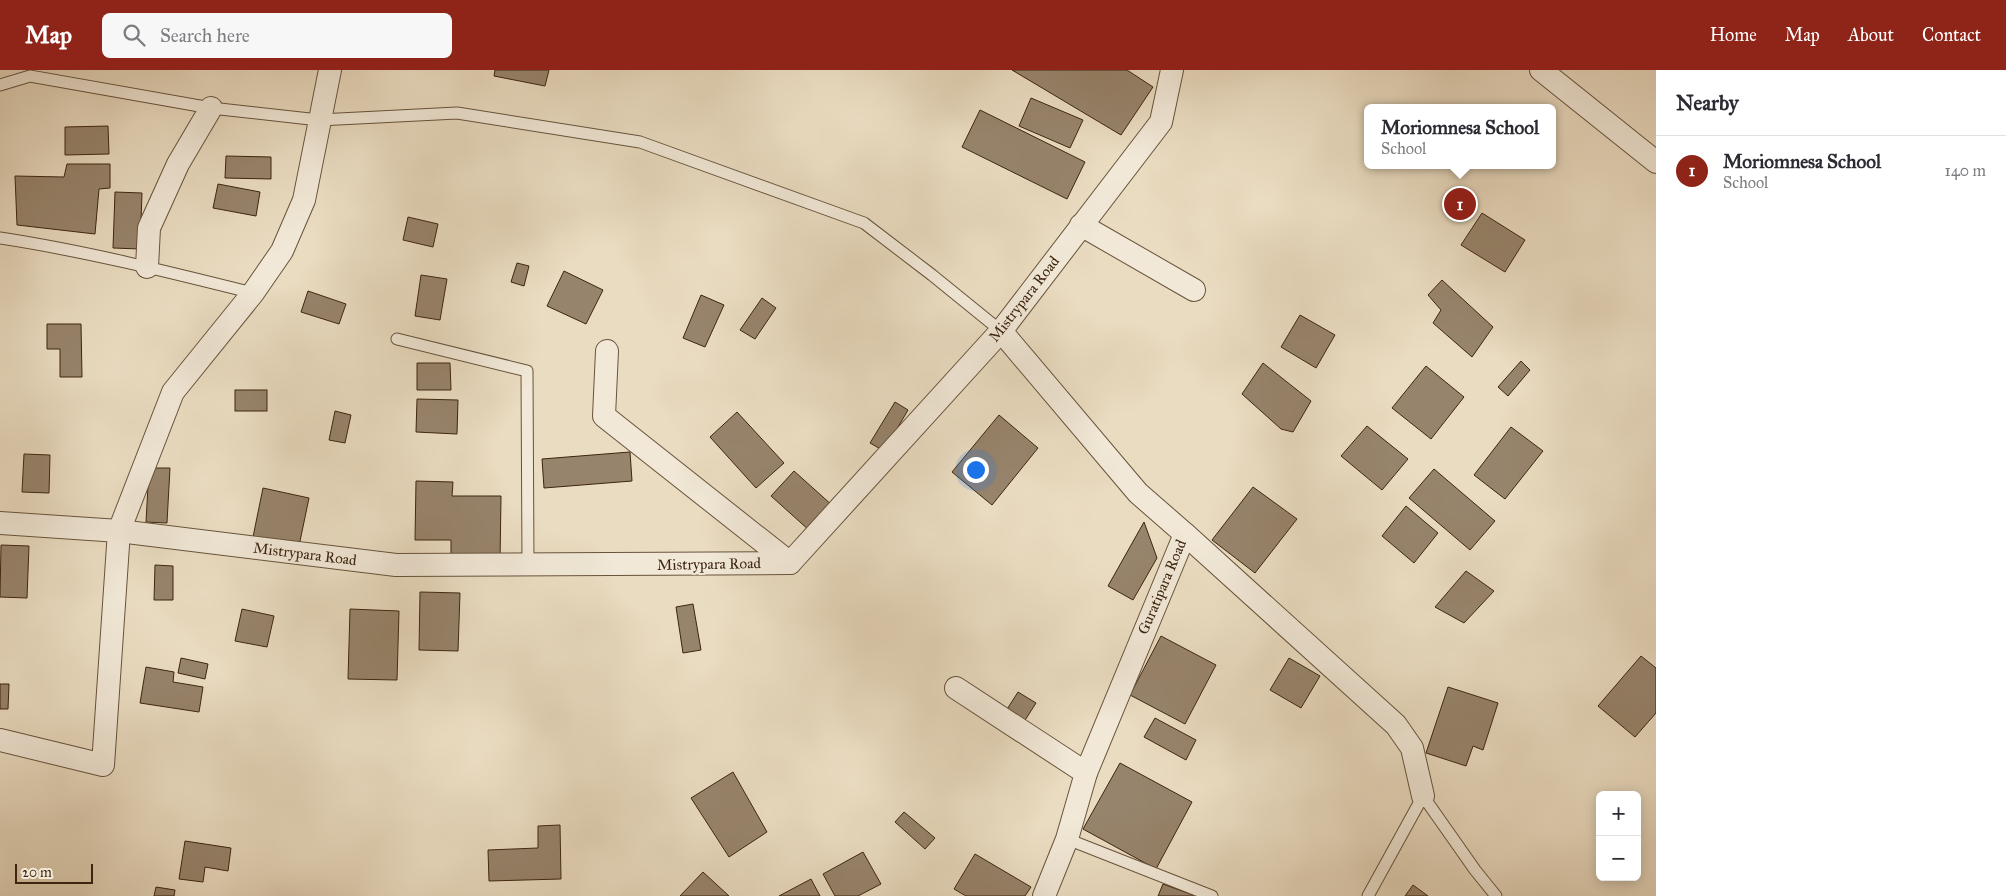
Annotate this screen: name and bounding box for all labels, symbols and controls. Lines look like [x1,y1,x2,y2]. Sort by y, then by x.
search box [102,13,452,58]
text: Map [25,20,72,50]
icon: search [120,21,148,49]
text: Search here [160,24,250,47]
text: Home [1710,24,1757,46]
text: Map [1785,24,1820,46]
text: About [1848,24,1894,46]
text: Contact [1922,24,1981,46]
text: Nearby [1676,90,1739,116]
popup [1364,104,1556,169]
text: Moriomnesa School [1381,116,1539,139]
text: School [1381,139,1426,158]
text: Moriomnesa School [1723,150,1881,173]
text: 1 [1689,161,1695,180]
text: 140 m [1945,161,1986,180]
text: School [1723,173,1768,192]
pin: 1 [1444,185,1476,223]
street label: Mistrypara Road [985,252,1063,346]
your location [963,457,989,483]
street label: Guratipara Road [1134,536,1190,637]
street label: Mistrypara Road [252,539,358,569]
street label: Mistrypara Road [657,554,762,574]
map controls [1596,791,1641,881]
button: + [1596,791,1641,836]
button: − [1596,836,1641,881]
scale bar [15,861,92,884]
text: 20 m [22,864,52,881]

